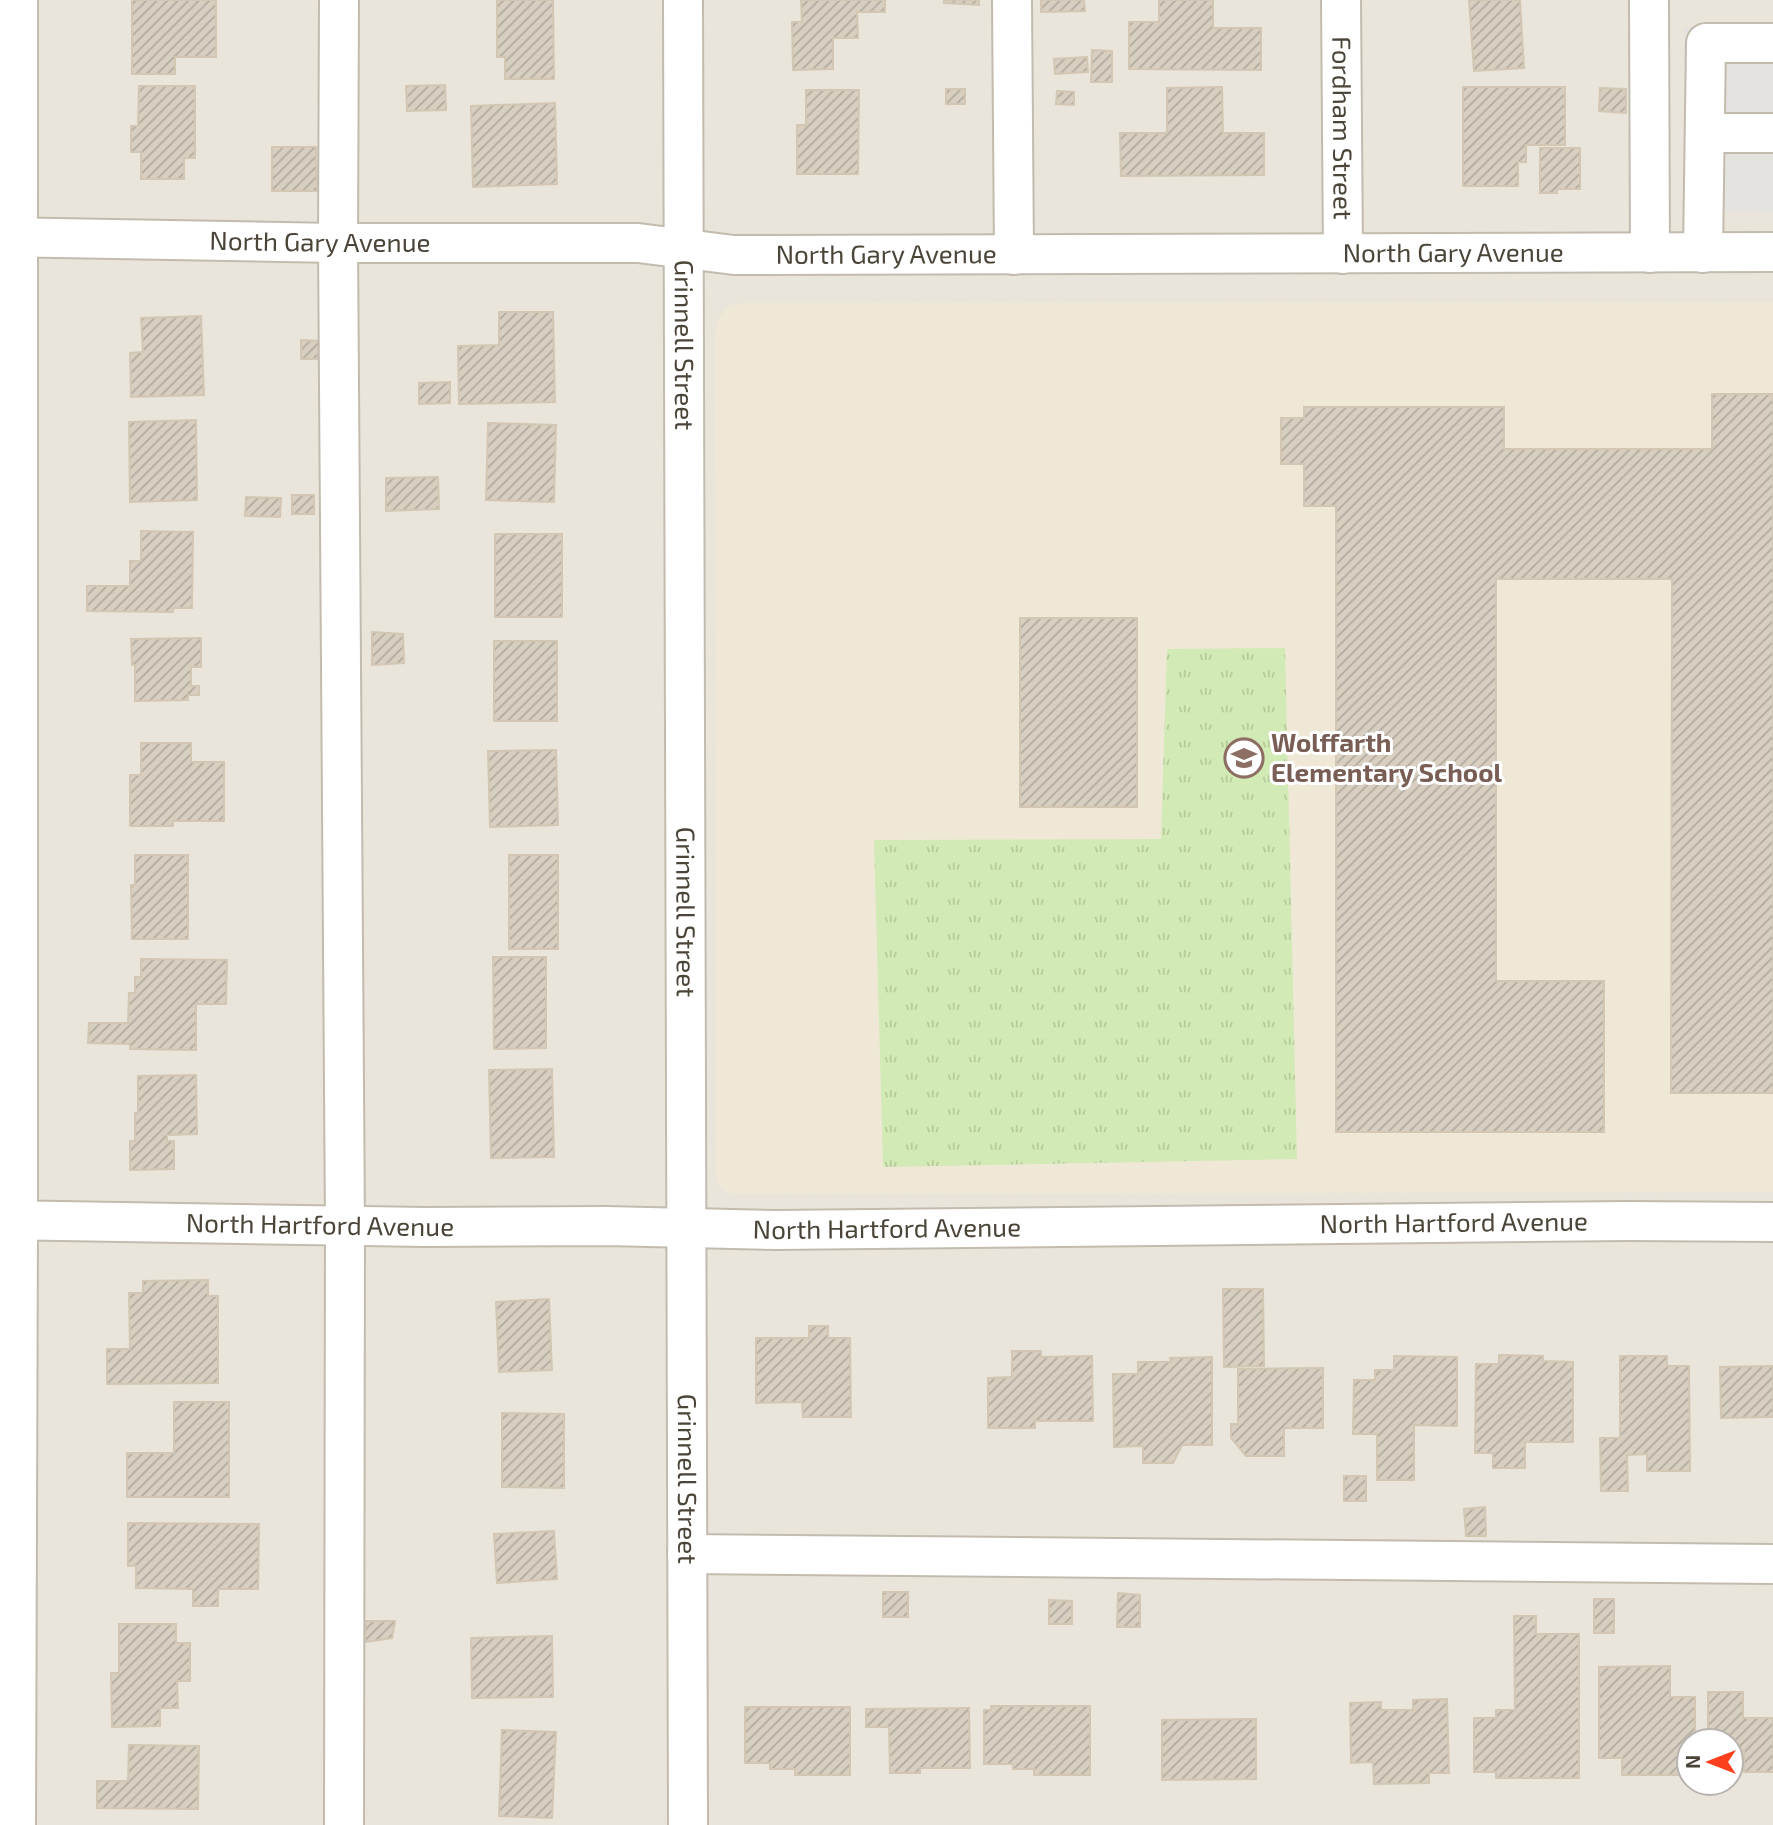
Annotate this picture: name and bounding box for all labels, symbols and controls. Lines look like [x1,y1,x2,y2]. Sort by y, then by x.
street label: Fordham Street [1327,36,1360,220]
street label: North Gary Avenue [209,224,430,257]
street label: North Gary Avenue [1343,236,1564,267]
street label: North Gary Avenue [776,237,997,269]
street label: Grinnell Street [670,260,701,430]
place label: Wolffarth Elementary School [1271,726,1503,788]
school or university icon: Wolffarth Elementary School [1223,737,1265,779]
street label: Grinnell Street [671,827,703,997]
street label: North Hartford Avenue [1320,1204,1588,1238]
street label: North Hartford Avenue [186,1206,454,1241]
street label: North Hartford Avenue [752,1210,1021,1244]
street label: Grinnell Street [673,1394,704,1564]
north arrow [1675,1727,1745,1797]
text: N [1681,1755,1704,1769]

